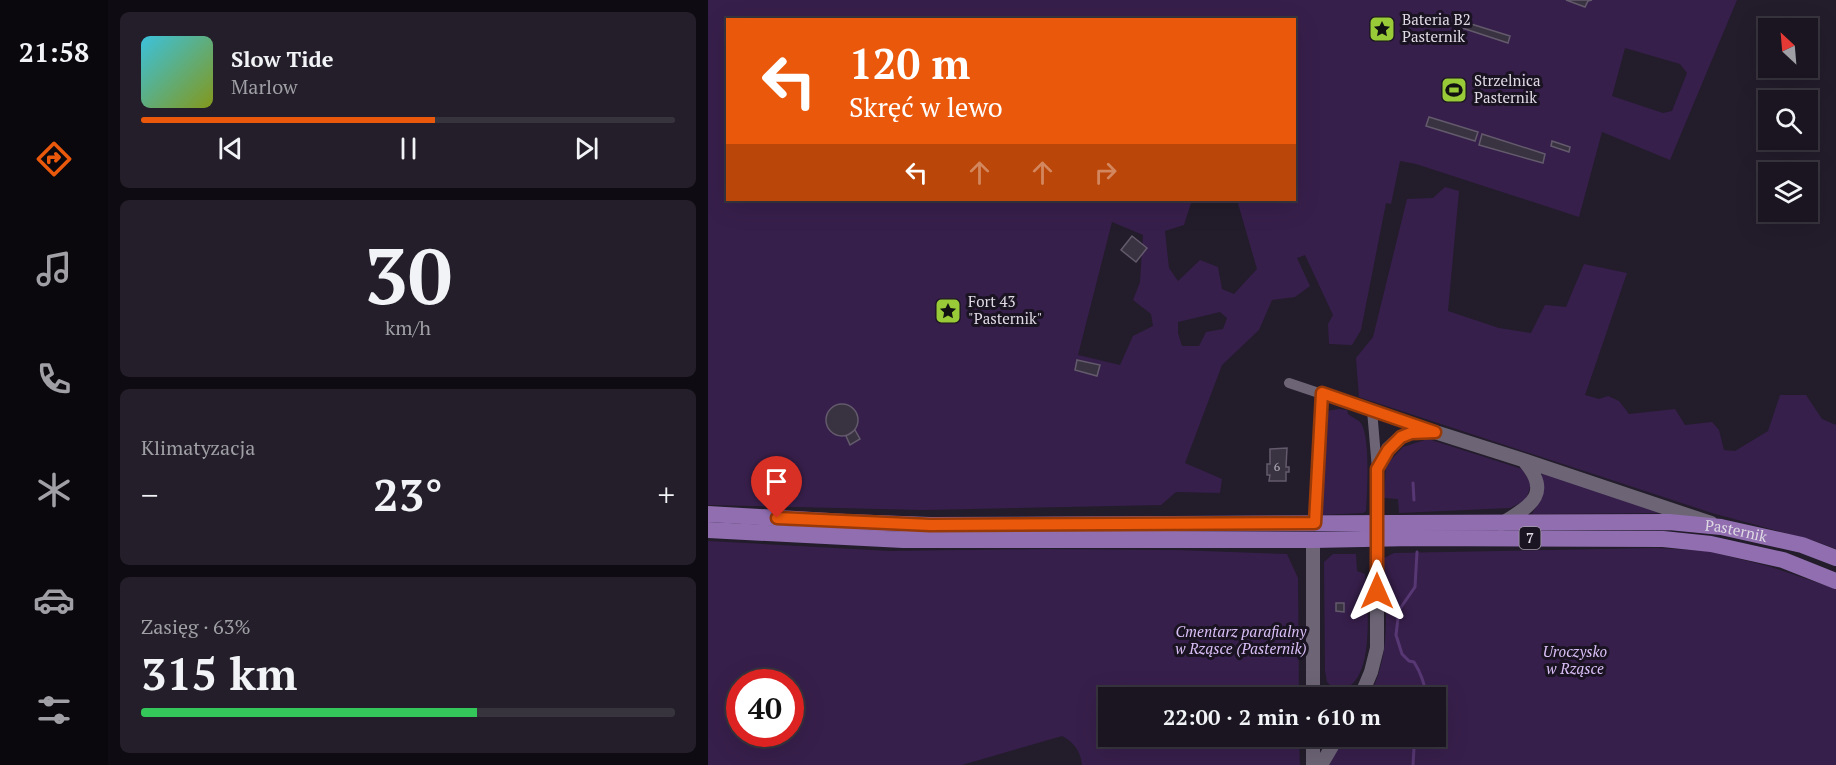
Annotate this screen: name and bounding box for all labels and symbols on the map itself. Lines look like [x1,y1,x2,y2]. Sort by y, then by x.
place label: Bateria B2 Pasternik [1402,9,1471,46]
place icon: Bateria B2 Pasternik [1367,14,1397,44]
north arrow [1758,18,1818,78]
place label: Strzelnica Pasternik [1474,70,1541,107]
sports icon: Strzelnica Pasternik [1439,75,1469,105]
place label: Fort 43 "Pasternik" [968,291,1042,328]
place icon: Fort 43 "Pasternik" [933,296,963,326]
pin [751,456,802,518]
house number: 6 [1274,459,1281,474]
street label: Pasternik [1704,515,1770,546]
road number: 7 [1520,527,1540,549]
position arrow [1345,559,1409,623]
park label: Cmentarz parafialny w Rząsce (Pasternik) [1175,621,1308,658]
park label: Uroczysko w Rząsce [1543,641,1608,678]
speed limit sign: 40 [726,669,804,747]

